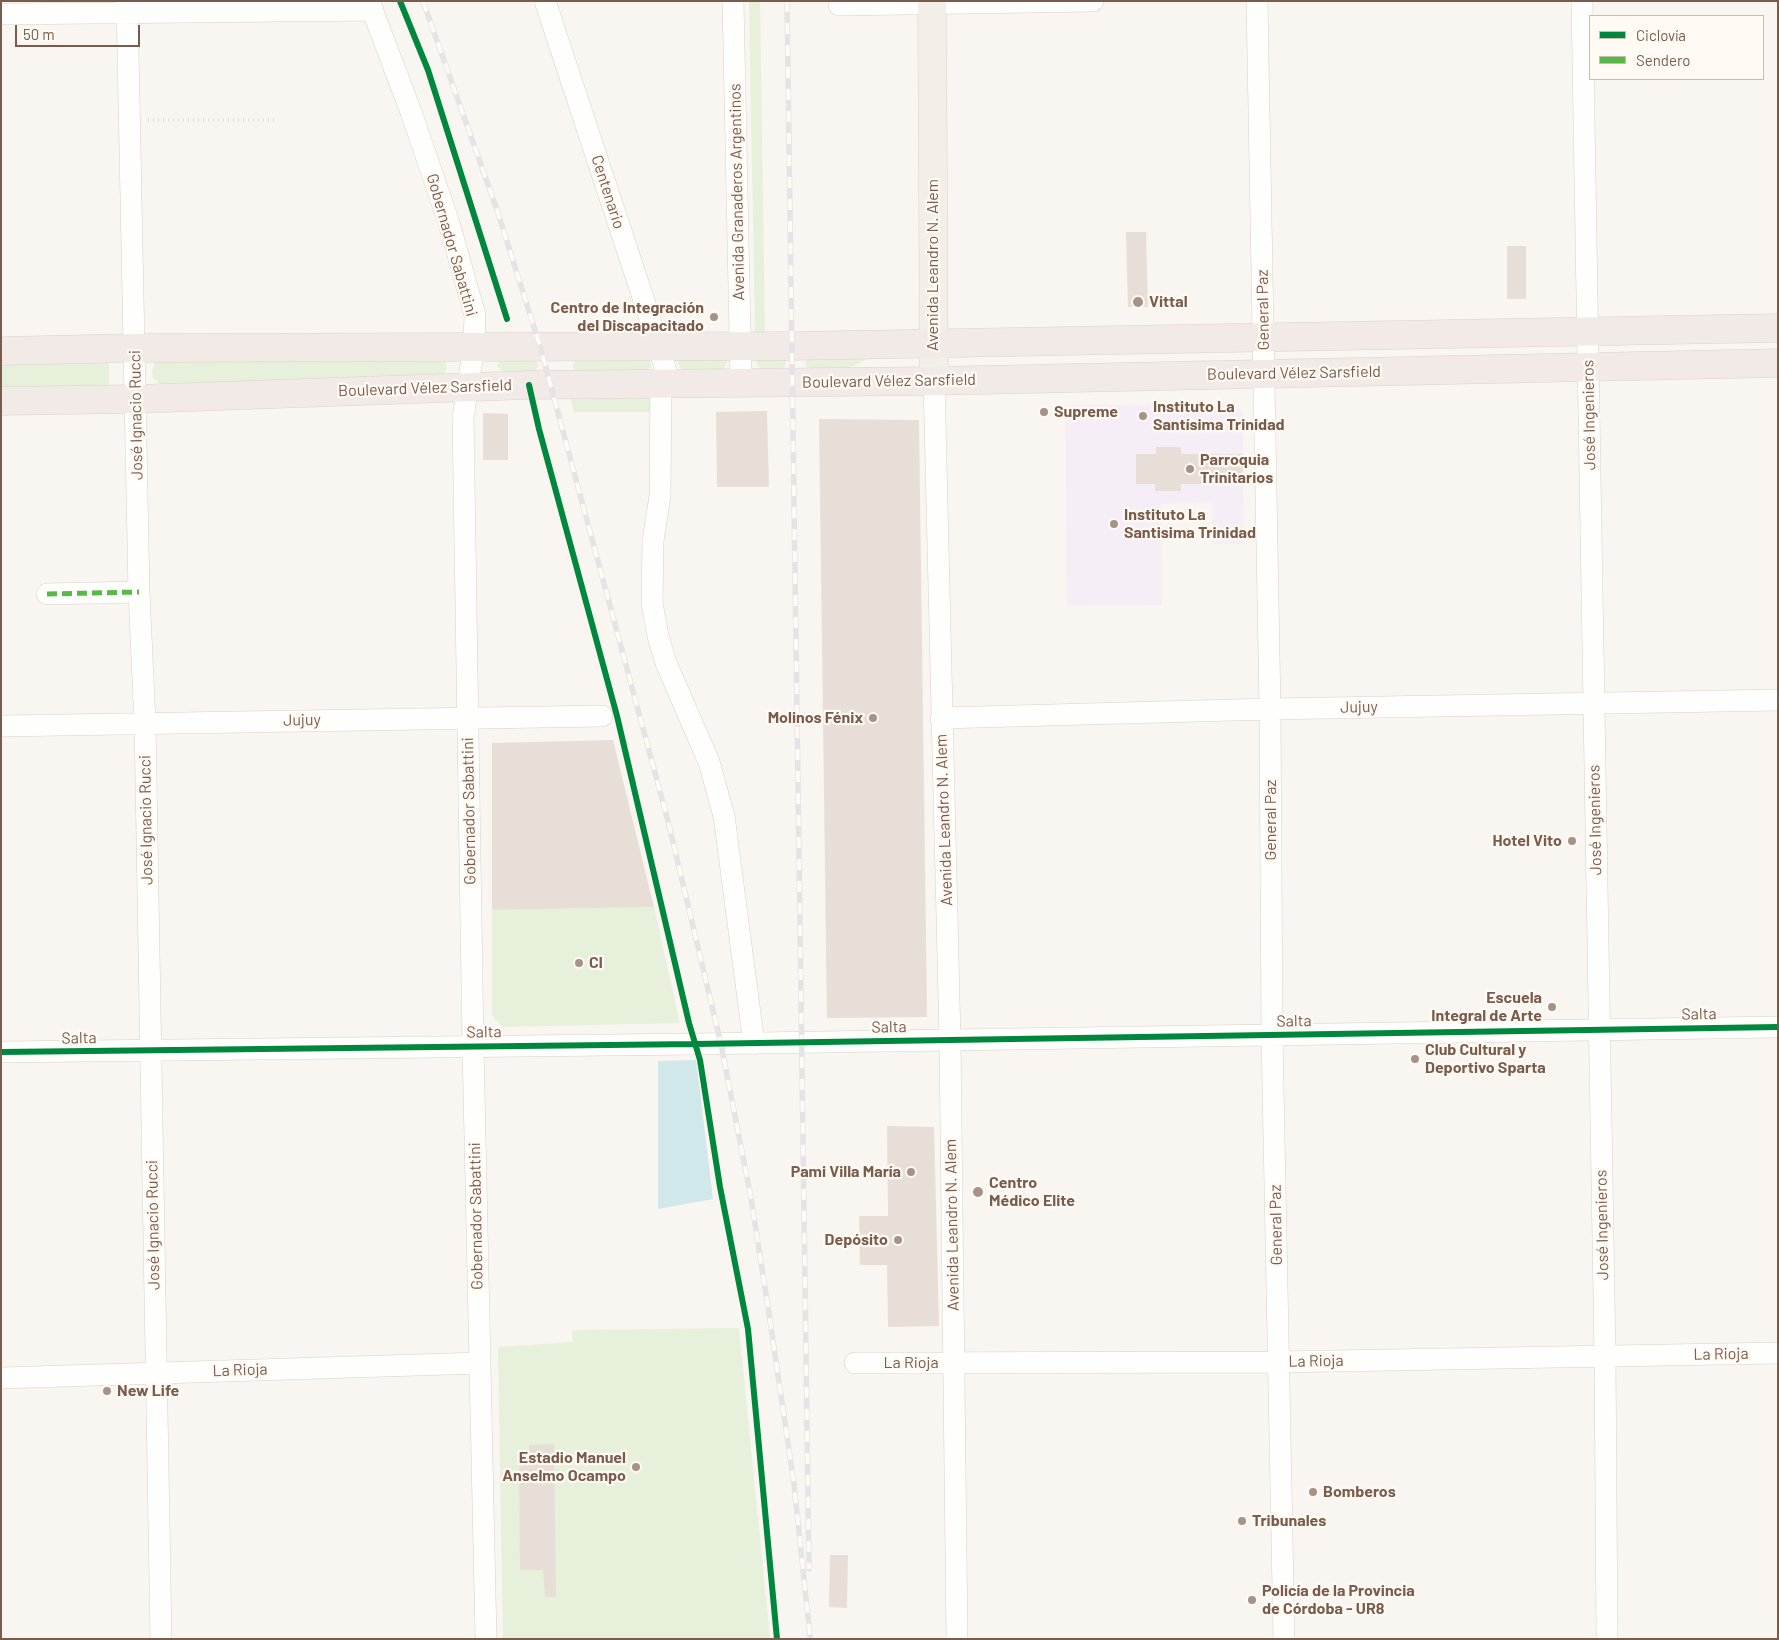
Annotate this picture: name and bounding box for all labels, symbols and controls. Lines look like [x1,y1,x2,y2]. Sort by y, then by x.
scale bar [18,15,142,47]
legend [1589,15,1764,80]
text: 50 m [23,25,55,43]
text: Ciclovía [1636,26,1686,44]
text: Sendero [1636,51,1690,69]
street label: Avenida Granaderos Argentinos [726,83,748,301]
street label: Centenario [587,153,629,231]
street label: Gobernador Sabattini [422,171,482,319]
street label: Avenida Leandro N. Alem [923,179,943,351]
street label: General Paz [1253,269,1273,351]
place label: Vittal [1149,292,1188,312]
marker: Vittal [1131,295,1145,309]
place label: Centro de Integración del Discapacitado [550,298,704,336]
marker: Centro de Integración del Discapacitado [708,311,720,323]
street label: José Ignacio Rucci [125,350,147,480]
street label: José Ingenieros [1578,360,1600,470]
street label: Boulevard Vélez Sarsfield [1207,362,1381,384]
street label: Boulevard Vélez Sarsfield [802,370,976,392]
street label: Boulevard Vélez Sarsfield [338,375,512,401]
place label: Instituto La Santísima Trinidad [1153,397,1285,435]
place label: Supreme [1054,402,1118,422]
marker: Supreme [1038,406,1050,418]
marker: Instituto La Santísima Trinidad [1137,410,1149,422]
place label: Parroquia Trinitarios [1200,450,1273,488]
marker: Parroquia Trinitarios [1184,463,1196,475]
place label: Instituto La Santisima Trinidad [1124,505,1256,543]
marker: Instituto La Santisima Trinidad [1108,518,1120,530]
street label: Jujuy [1340,697,1378,717]
place label: Molinos Fénix [768,708,863,728]
street label: Jujuy [283,710,321,730]
marker: Molinos Fénix [867,712,879,724]
street label: Avenida Leandro N. Alem [931,734,957,906]
street label: Gobernador Sabattini [458,737,480,885]
street label: José Ignacio Rucci [135,755,157,885]
street label: José Ingenieros [1584,765,1606,875]
street label: General Paz [1261,780,1281,860]
place label: Hotel Vito [1493,831,1562,851]
marker: Hotel Vito [1566,835,1578,847]
place label: Cl [589,953,603,973]
marker: Cl [573,957,585,969]
place label: Escuela Integral de Arte [1431,988,1542,1026]
marker: Escuela Integral de Arte [1546,1001,1558,1013]
street label: Salta [1681,1004,1717,1024]
street label: Salta [1276,1011,1312,1031]
street label: Salta [871,1017,907,1037]
street label: Salta [466,1022,502,1042]
street label: Salta [61,1028,97,1048]
place label: Club Cultural y Deportivo Sparta [1425,1040,1546,1078]
marker: Club Cultural y Deportivo Sparta [1409,1053,1421,1065]
street label: Avenida Leandro N. Alem [941,1139,963,1311]
street label: Gobernador Sabattini [465,1142,487,1290]
street label: José Ignacio Rucci [142,1160,164,1290]
place label: Pami Villa María [791,1162,901,1182]
marker: Pami Villa María [905,1166,917,1178]
street label: José Ingenieros [1591,1170,1613,1280]
place label: Centro Médico Elite [989,1173,1075,1211]
street label: General Paz [1266,1184,1286,1266]
marker: Centro Médico Elite [971,1185,985,1199]
place label: Depósito [825,1230,888,1250]
marker: Depósito [892,1234,904,1246]
street label: La Rioja [1693,1344,1749,1364]
street label: La Rioja [1288,1351,1344,1371]
street label: La Rioja [883,1353,939,1373]
street label: La Rioja [212,1359,268,1381]
place label: New Life [117,1381,179,1401]
marker: New Life [101,1385,113,1397]
place label: Estadio Manuel Anselmo Ocampo [502,1448,626,1486]
marker: Estadio Manuel Anselmo Ocampo [630,1461,642,1473]
place label: Bomberos [1323,1482,1396,1502]
marker: Bomberos [1307,1486,1319,1498]
place label: Tribunales [1252,1511,1326,1531]
marker: Tribunales [1236,1515,1248,1527]
place label: Policía de la Provincia de Córdoba - UR8 [1262,1581,1415,1619]
marker: Policía de la Provincia de Córdoba - UR8 [1246,1594,1258,1606]

